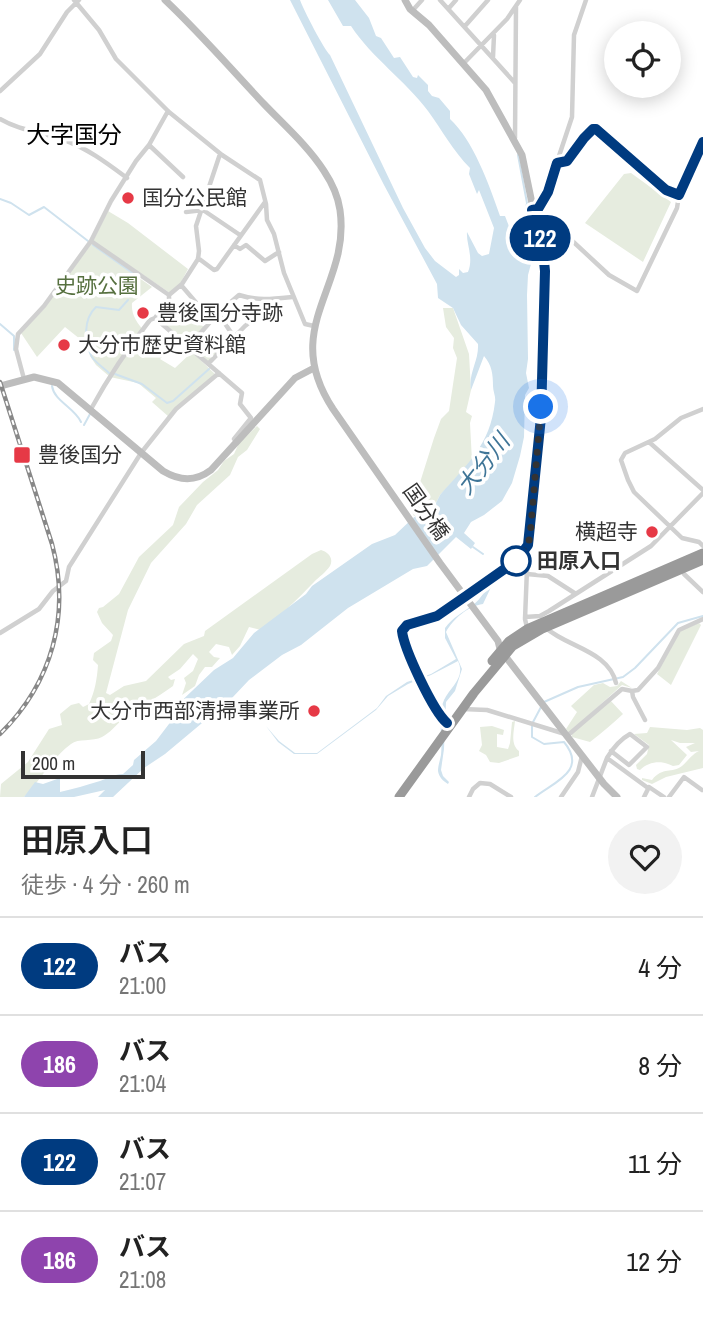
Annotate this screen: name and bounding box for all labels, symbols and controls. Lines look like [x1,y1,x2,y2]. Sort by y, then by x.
map controls [604,21,681,98]
button: locate [604,21,681,98]
district label: 大字国分 [26,118,122,150]
place label: 国分公民館 [142,183,247,212]
marker: 国分公民館 [120,190,136,206]
line badge: 122 [500,215,580,261]
text: 122 [524,222,556,254]
park label: 史跡公園 [55,271,139,300]
place label: 豊後国分寺跡 [157,298,283,327]
marker: 豊後国分寺跡 [135,305,151,321]
place label: 大分市歴史資料館 [78,330,246,359]
marker: 大分市歴史資料館 [56,337,72,353]
your location [523,389,558,424]
water label: 大分川 [449,425,518,500]
place label: 豊後国分 [38,440,122,469]
marker: 豊後国分 [12,445,32,465]
street label: 国分橋 [396,478,456,546]
place label: 横超寺 [575,517,638,546]
marker: 横超寺 [644,524,660,540]
marker: 田原入口 [501,546,531,576]
place label: 田原入口 [537,546,621,575]
place label: 大分市西部清掃事業所 [90,696,300,725]
marker: 大分市西部清掃事業所 [306,703,322,719]
scale bar [21,748,145,780]
text: 200 m [32,750,75,776]
text: 田原入口 [21,818,153,862]
button: heart [608,820,682,894]
text: 徒歩 · 4 分 · 260 m [21,869,190,900]
text: バス [119,935,171,970]
text: 122 [43,950,76,982]
text: 4 分 [638,950,682,985]
text: 21:00 [119,970,166,1001]
text: バス [119,1033,171,1068]
text: 186 [43,1048,76,1080]
text: 8 分 [638,1048,682,1083]
text: 21:04 [119,1068,166,1099]
text: バス [119,1131,171,1166]
text: 122 [43,1146,76,1178]
text: 11 分 [628,1146,682,1181]
text: 21:07 [119,1166,166,1197]
text: バス [119,1229,171,1264]
text: 186 [43,1244,76,1276]
text: 12 分 [626,1244,682,1279]
text: 21:08 [119,1264,166,1295]

